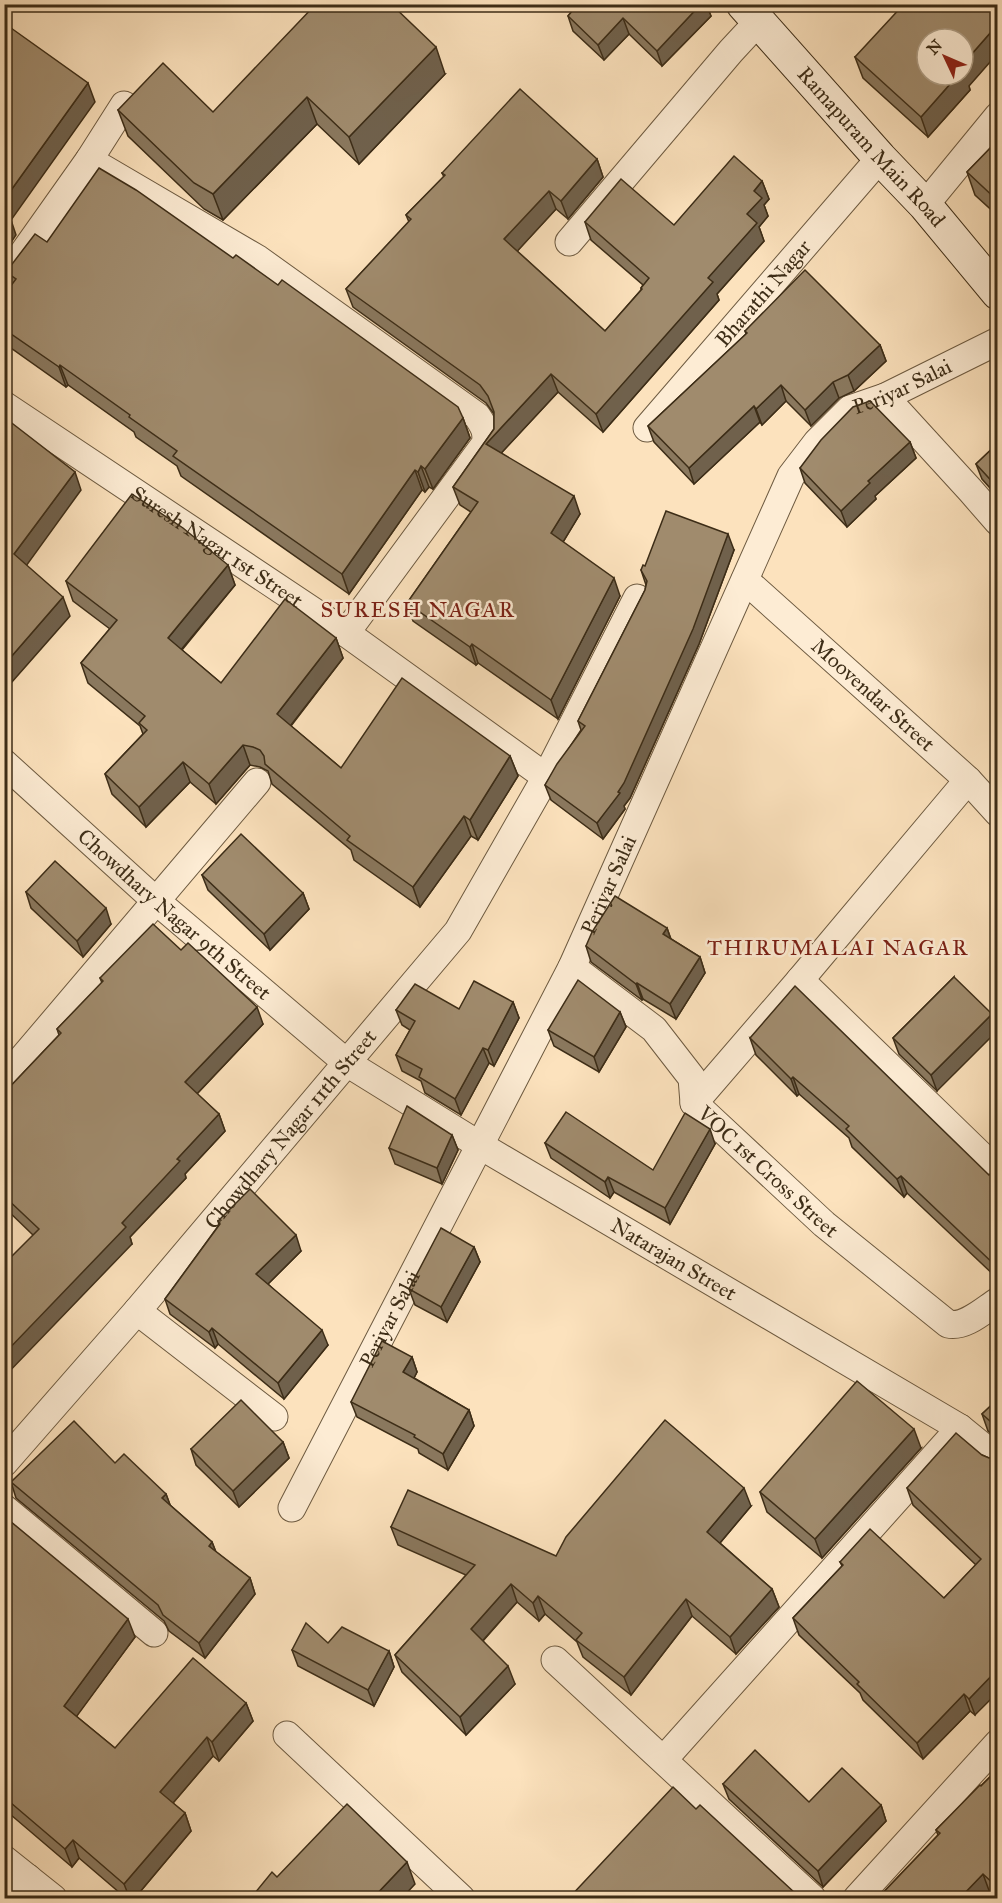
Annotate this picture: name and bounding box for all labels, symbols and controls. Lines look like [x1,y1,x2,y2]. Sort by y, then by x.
north arrow [915,27,975,87]
text: N [923,35,946,58]
street label: Ramapuram Main Road [792,61,951,233]
street label: Bharathi Nagar [710,234,817,352]
street label: Periyar Salai [849,353,956,420]
street label: Suresh Nagar 1st Street [126,480,308,614]
district label: SURESH NAGAR [321,596,515,623]
street label: Moovendar Street [806,633,940,757]
street label: Chowdhary Nagar 9th Street [72,823,277,1006]
street label: Periyar Salai [575,831,642,939]
district label: THIRUMALAI NAGAR [707,934,969,961]
street label: Chowdhary Nagar 11th Street [199,1024,383,1234]
street label: VOC 1st Cross Street [692,1100,844,1244]
street label: Natarajan Street [606,1212,742,1307]
street label: Periyar Salai [354,1266,426,1372]

